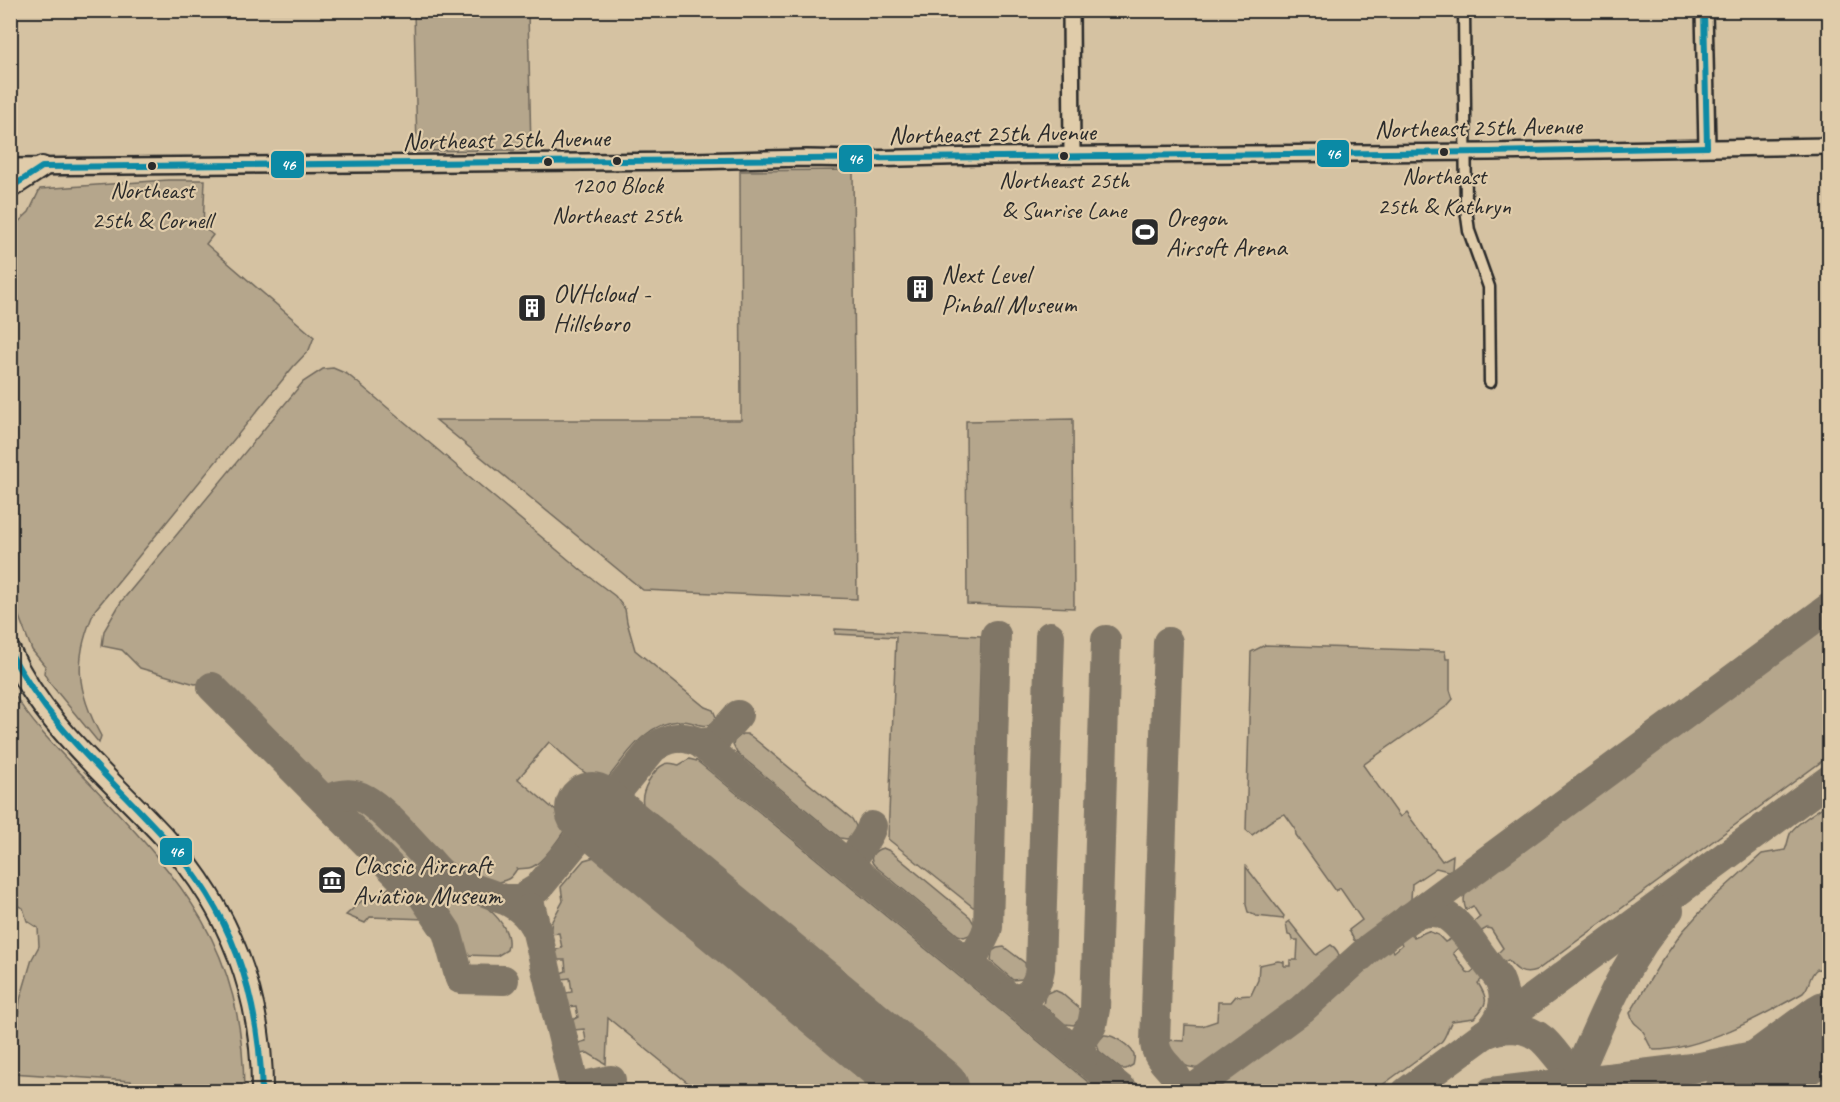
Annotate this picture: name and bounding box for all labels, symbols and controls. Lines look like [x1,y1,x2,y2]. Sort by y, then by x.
street label: Northeast 25th Avenue [1374,109,1584,146]
street label: Northeast 25th Avenue [888,115,1098,152]
street label: Northeast 25th Avenue [402,121,612,158]
line badge: 46 [1316,139,1350,168]
line badge: 46 [838,144,873,173]
text: 46 [1326,144,1342,164]
marker: Northeast 25th & Kathryn [1438,146,1450,158]
text: 46 [848,149,864,169]
line badge: 46 [270,150,305,179]
marker: Northeast 25th & Sunrise Lane [1058,150,1070,162]
text: 46 [281,155,297,175]
marker: 1200 Block Northeast 25th [611,155,623,167]
unlabelled marker [542,156,554,168]
marker: Northeast 25th & Cornell [146,160,158,172]
place label: Northeast 25th & Kathryn [1377,161,1511,221]
place label: Northeast 25th & Sunrise Lane [999,165,1130,225]
place label: 1200 Block Northeast 25th [552,170,683,230]
place label: Northeast 25th & Cornell [92,175,216,235]
place label: Oregon Airsoft Arena [1166,201,1288,264]
sports icon: Oregon Airsoft Arena [1129,216,1161,248]
place label: Next Level Pinball Museum [941,258,1078,321]
building icon: Next Level Pinball Museum [904,273,936,305]
place label: OVHcloud - Hillsboro [553,277,652,340]
building icon: OVHcloud - Hillsboro [516,292,548,324]
line badge: 46 [159,837,193,866]
text: 46 [169,842,185,862]
place label: Classic Aircraft Aviation Museum [353,849,504,912]
museum icon: Classic Aircraft Aviation Museum [316,864,348,896]

